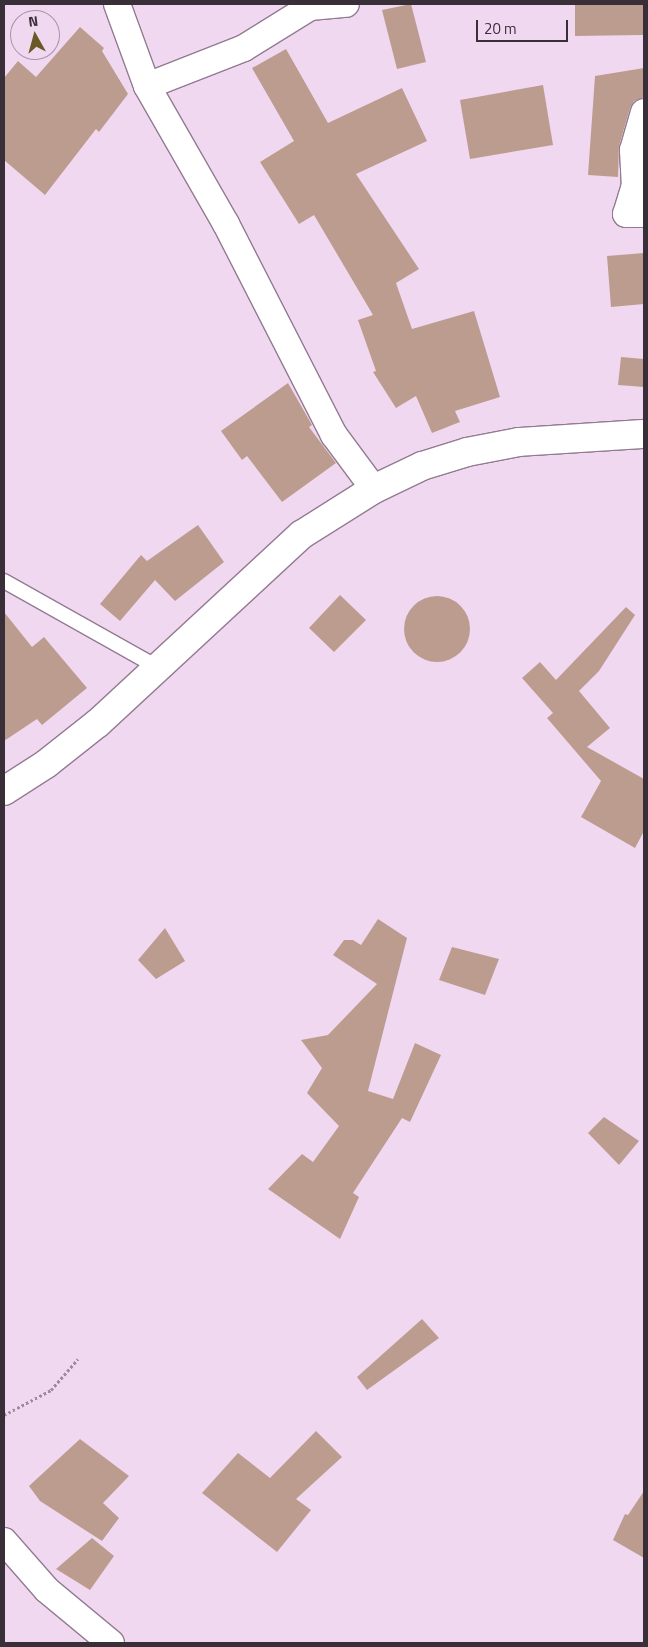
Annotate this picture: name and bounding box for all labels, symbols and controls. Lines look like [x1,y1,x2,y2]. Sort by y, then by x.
north arrow [10,10,60,60]
text: N [27,10,39,32]
scale bar [478,10,570,42]
text: 20 m [484,17,517,40]

